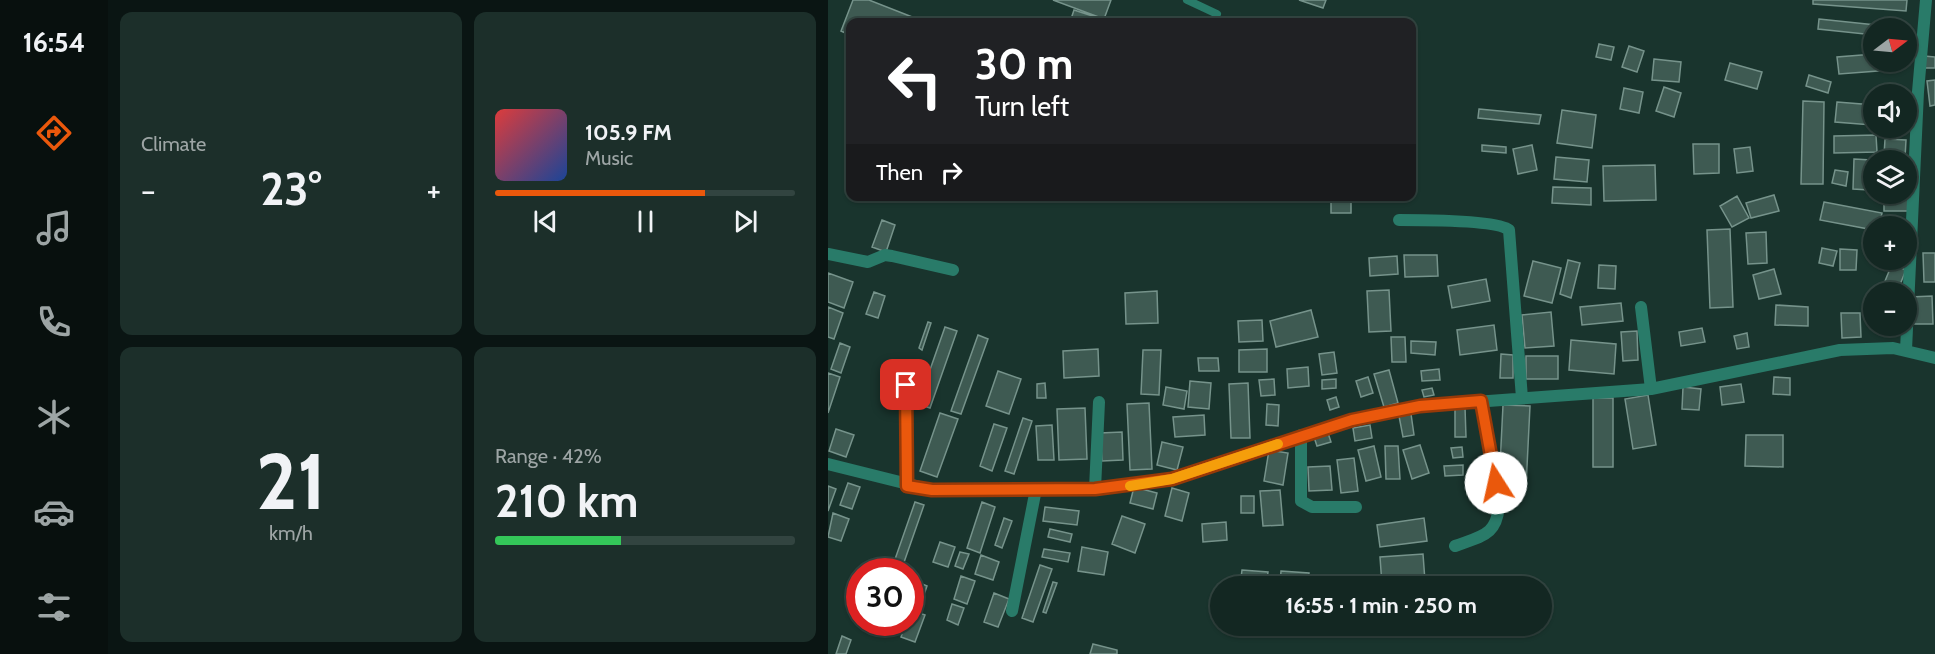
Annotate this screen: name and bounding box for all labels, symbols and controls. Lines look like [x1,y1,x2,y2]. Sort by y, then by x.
north arrow [1863,18,1917,72]
map controls [1863,18,1917,336]
text: 16:54 [23,26,85,59]
text: 30 m [975,38,1073,90]
icon: left [876,42,954,120]
button: sound [1863,84,1917,138]
text: Turn left [975,90,1069,123]
icon: directions [33,112,75,154]
text: 105.9 FM [585,119,672,146]
text: Climate [141,132,206,156]
text: Music [585,146,633,170]
button: layers [1863,150,1917,204]
icon: right [935,156,968,189]
text: Then [876,159,923,186]
text: 23° [260,162,322,216]
text: − [141,170,156,210]
text: + [426,170,441,210]
icon: previous [529,205,562,238]
icon: pause [629,205,662,238]
icon: next [729,205,762,238]
icon: music [33,207,75,249]
button: + [1863,216,1917,270]
button: − [1863,282,1917,336]
icon: phone [33,301,75,343]
pin [880,359,931,410]
icon: arrive [889,368,922,401]
icon: climate [33,396,75,438]
text: 21 [256,434,326,529]
text: Range · 42% [495,444,602,468]
position arrow [1464,451,1528,515]
text: 210 km [495,474,638,528]
icon: car [33,491,75,533]
text: km/h [269,521,313,545]
speed limit sign: 30 [846,558,924,636]
icon: filters [33,586,75,628]
text: 16:55 · 1 min · 250 m [1285,592,1477,619]

